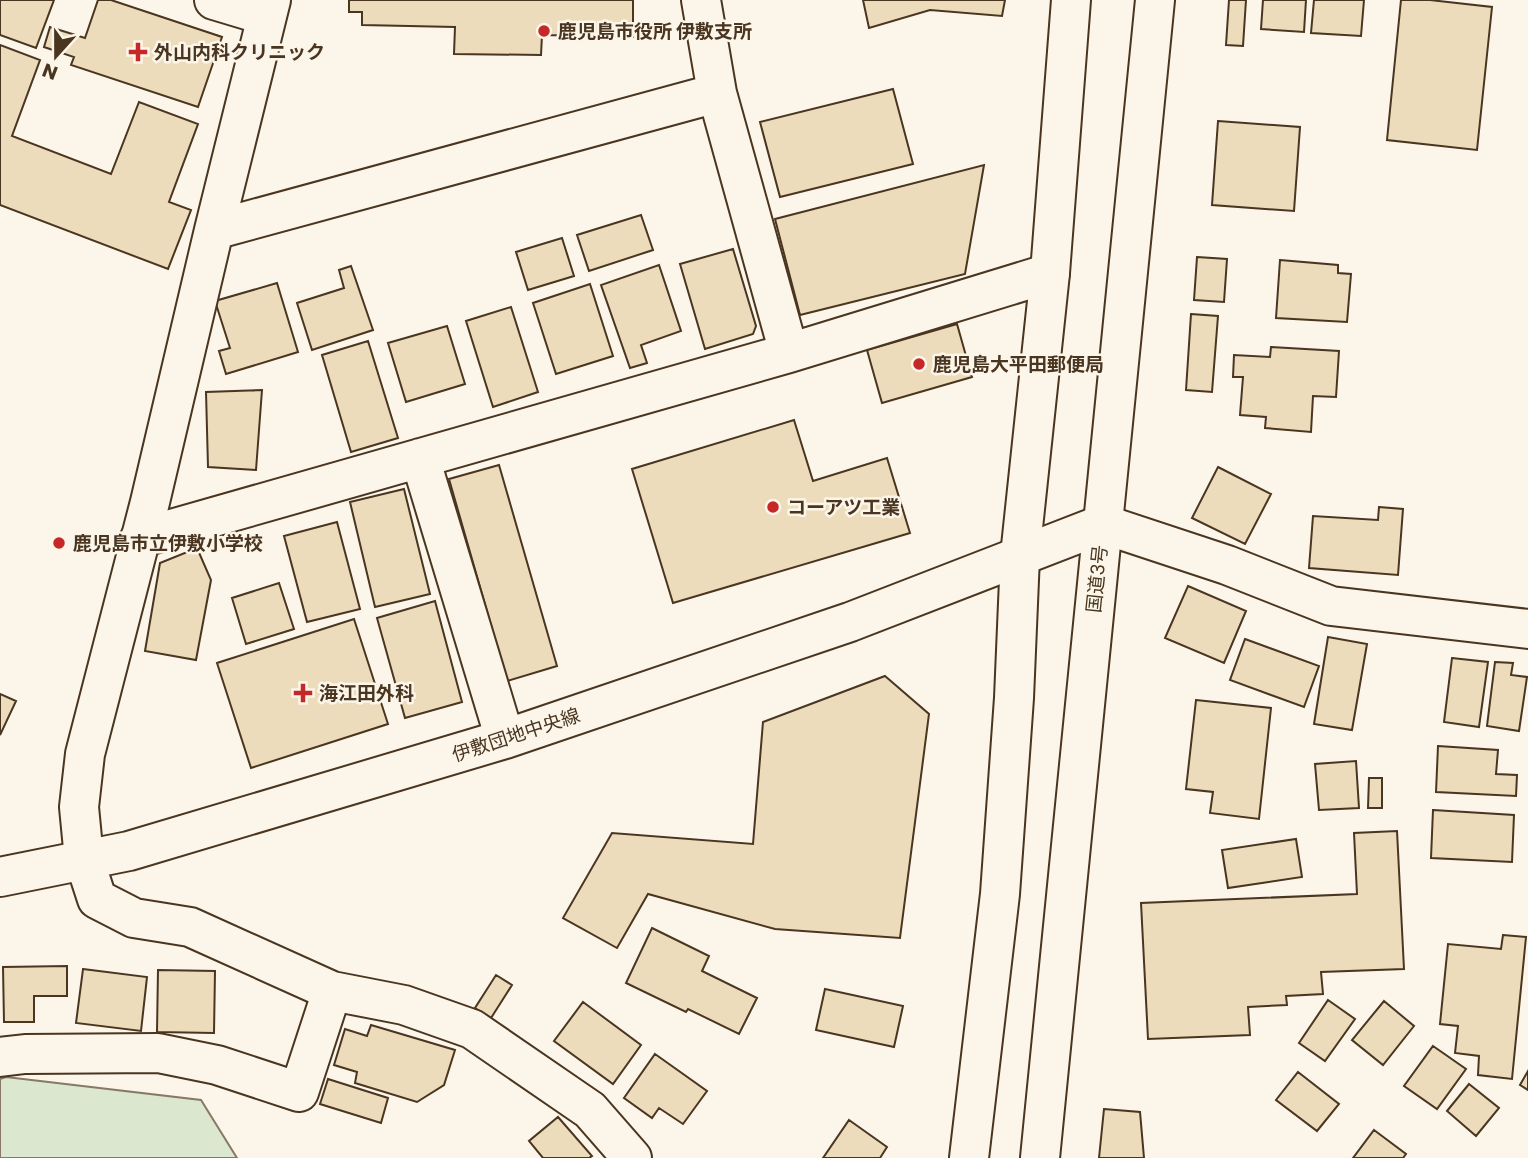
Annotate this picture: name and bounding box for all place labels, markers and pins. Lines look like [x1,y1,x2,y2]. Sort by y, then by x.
place label: 鹿児島市役所 伊敷支所 [558,18,752,45]
marker: 鹿児島市役所 伊敷支所 [536,23,552,39]
place label: 外山内科クリニック [154,39,325,66]
marker: 外山内科クリニック [128,42,148,62]
place label: 鹿児島大平田郵便局 [933,351,1104,378]
marker: 鹿児島大平田郵便局 [911,356,927,372]
place label: コーアツ工業 [787,494,900,521]
marker: コーアツ工業 [765,499,781,515]
place label: 鹿児島市立伊敷小学校 [73,530,263,557]
marker: 鹿児島市立伊敷小学校 [51,535,67,551]
place label: 海江田外科 [319,680,414,707]
marker: 海江田外科 [293,683,313,703]

